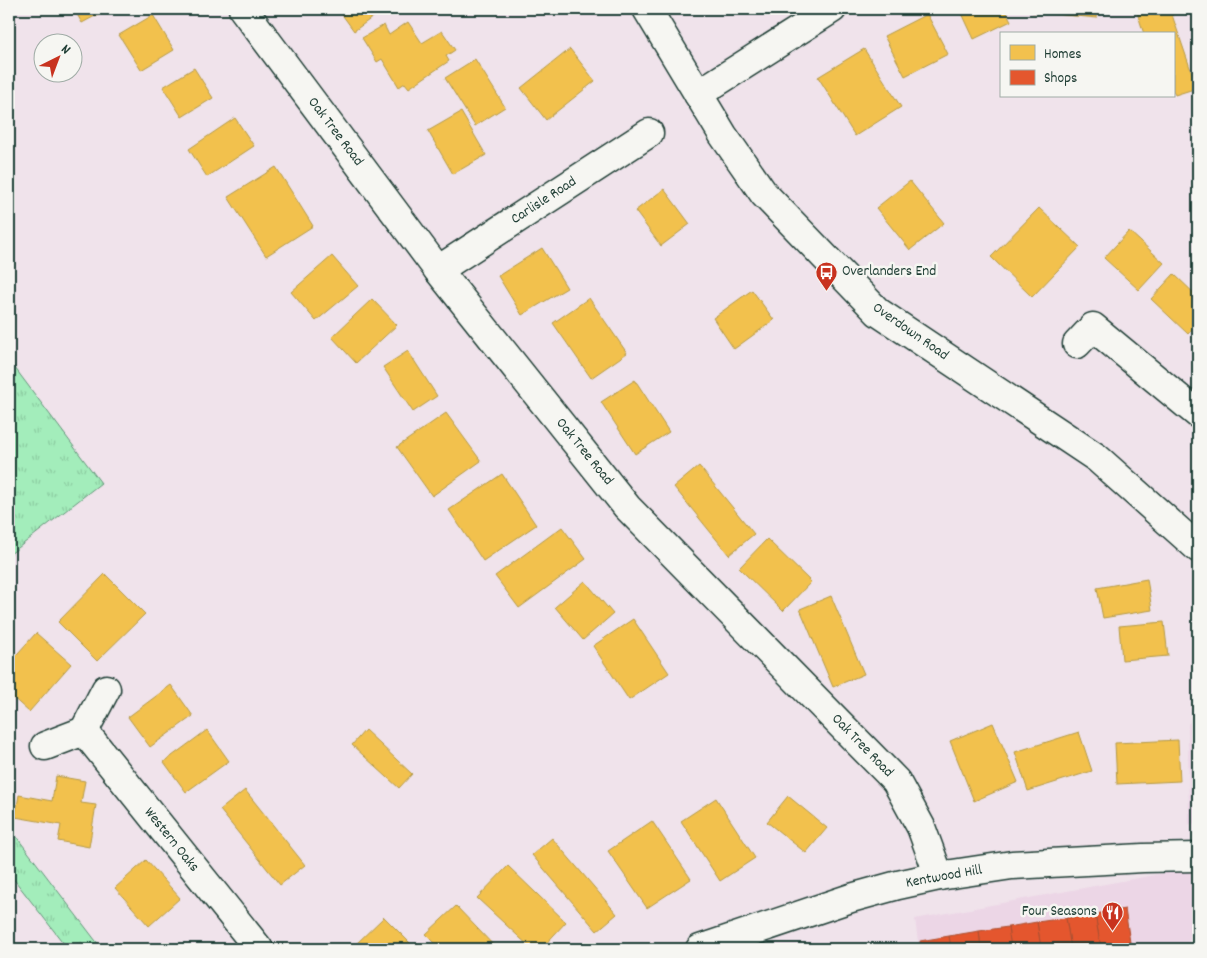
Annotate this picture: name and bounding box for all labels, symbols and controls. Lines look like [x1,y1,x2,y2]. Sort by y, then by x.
north arrow [32,32,82,82]
legend [1000,32,1174,98]
text: N [56,40,75,60]
text: Homes [1044,44,1082,66]
text: Shops [1044,68,1077,90]
street label: Oak Tree Road [302,93,368,171]
street label: Carlisle Road [507,172,581,230]
bus stop icon: Overlanders End [814,260,838,291]
place label: Overlanders End [842,261,936,283]
street label: Overdown Road [867,298,953,366]
street label: Oak Tree Road [550,413,618,491]
street label: Oak Tree Road [826,709,898,783]
street label: Western Oaks [138,803,204,877]
street label: Kentwood Hill [904,859,984,895]
restaurant icon: Four Seasons [1101,900,1125,931]
place label: Four Seasons [1022,901,1097,923]

